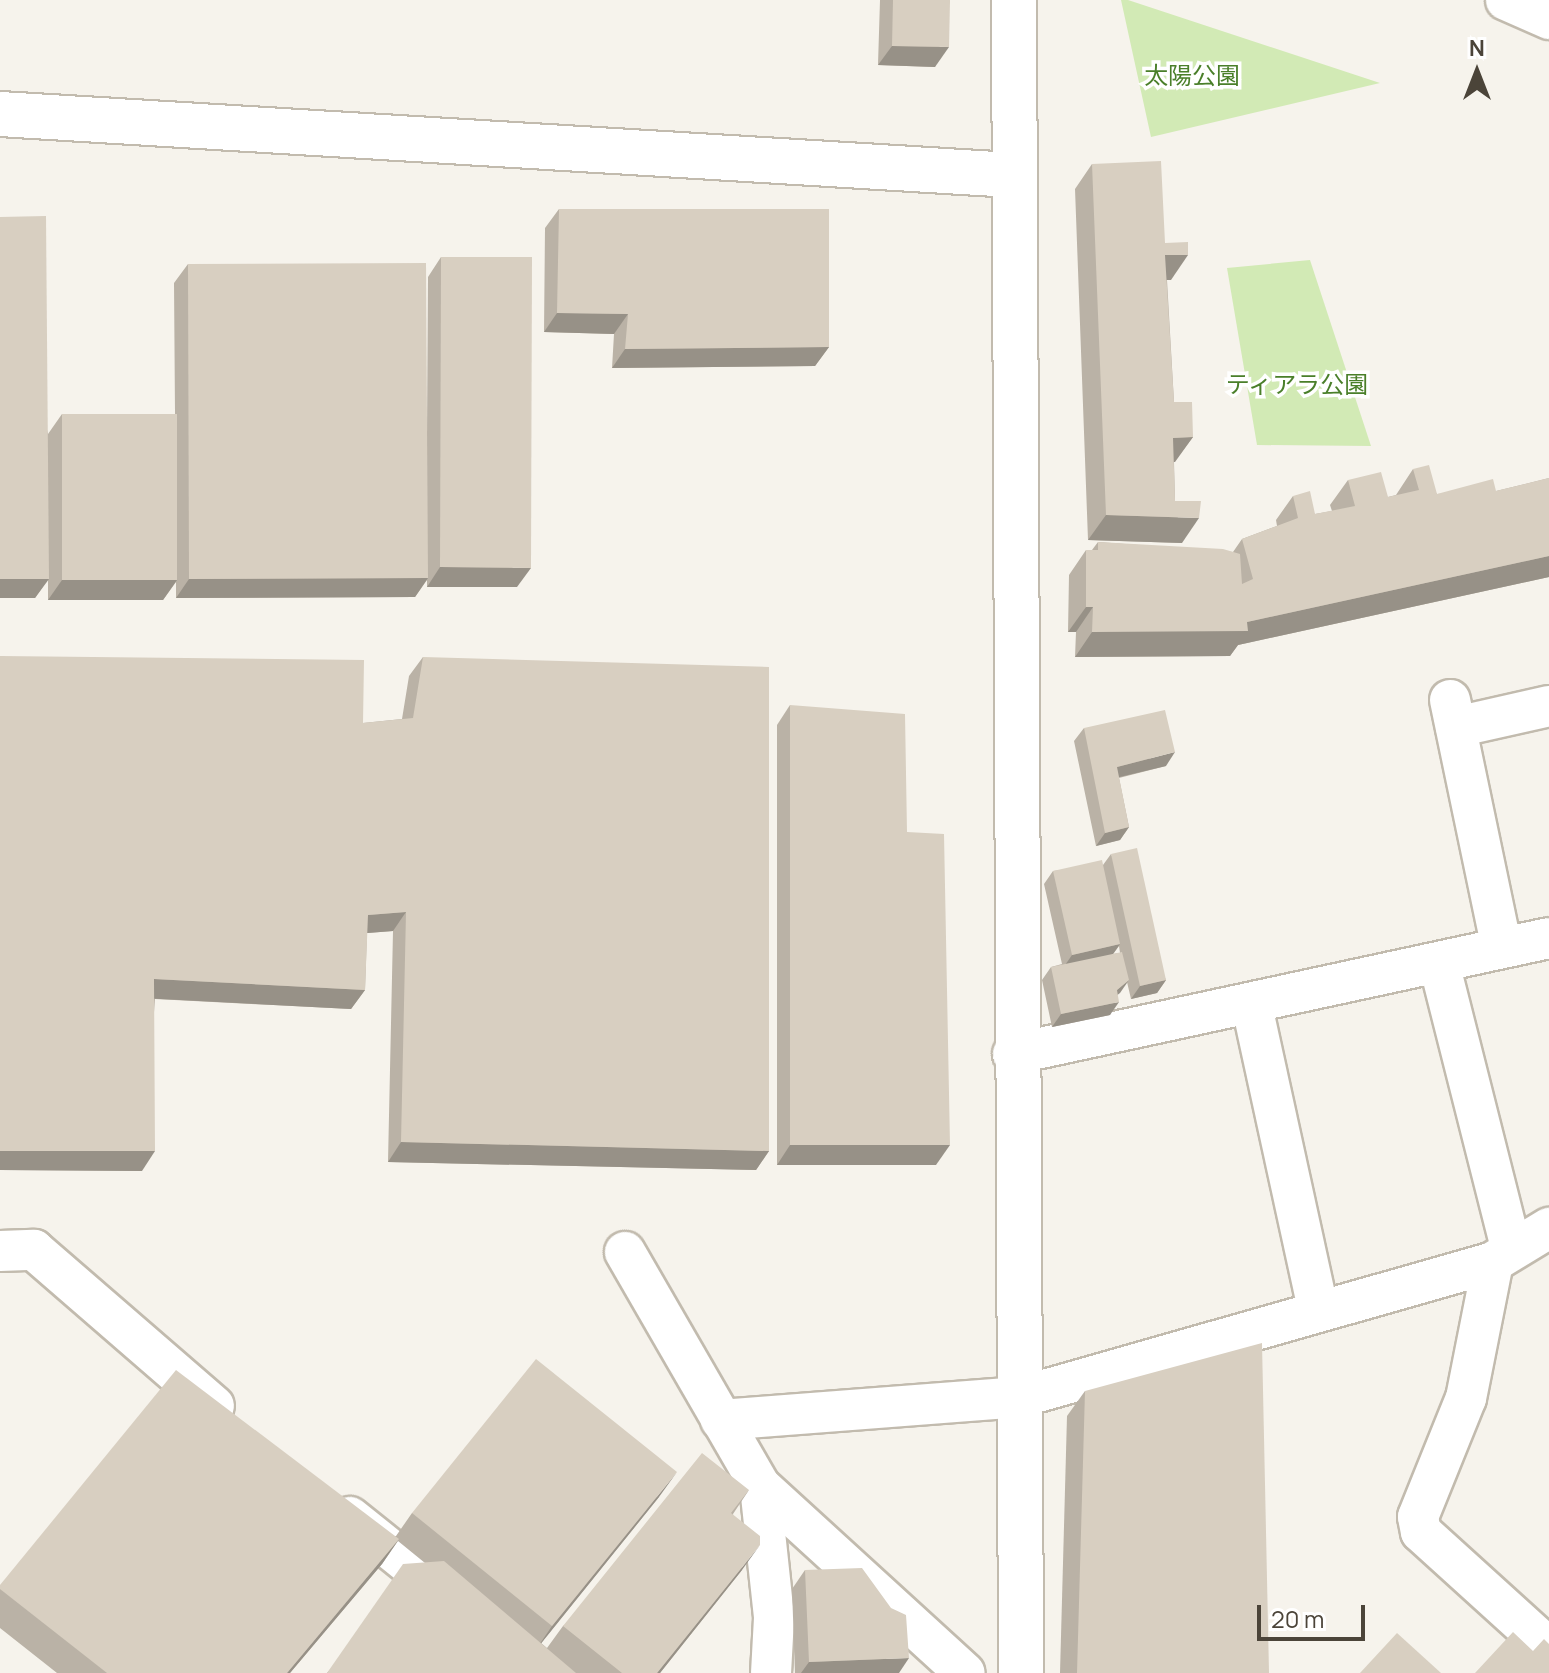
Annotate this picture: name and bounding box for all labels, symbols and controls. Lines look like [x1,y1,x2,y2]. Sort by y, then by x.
north arrow [1437,32,1517,112]
text: N [1469,33,1485,63]
park label: 太陽公園 [1144,61,1240,89]
park label: ティアラ公園 [1225,370,1369,398]
scale bar [1261,1589,1369,1639]
text: 20 m [1271,1602,1324,1635]

